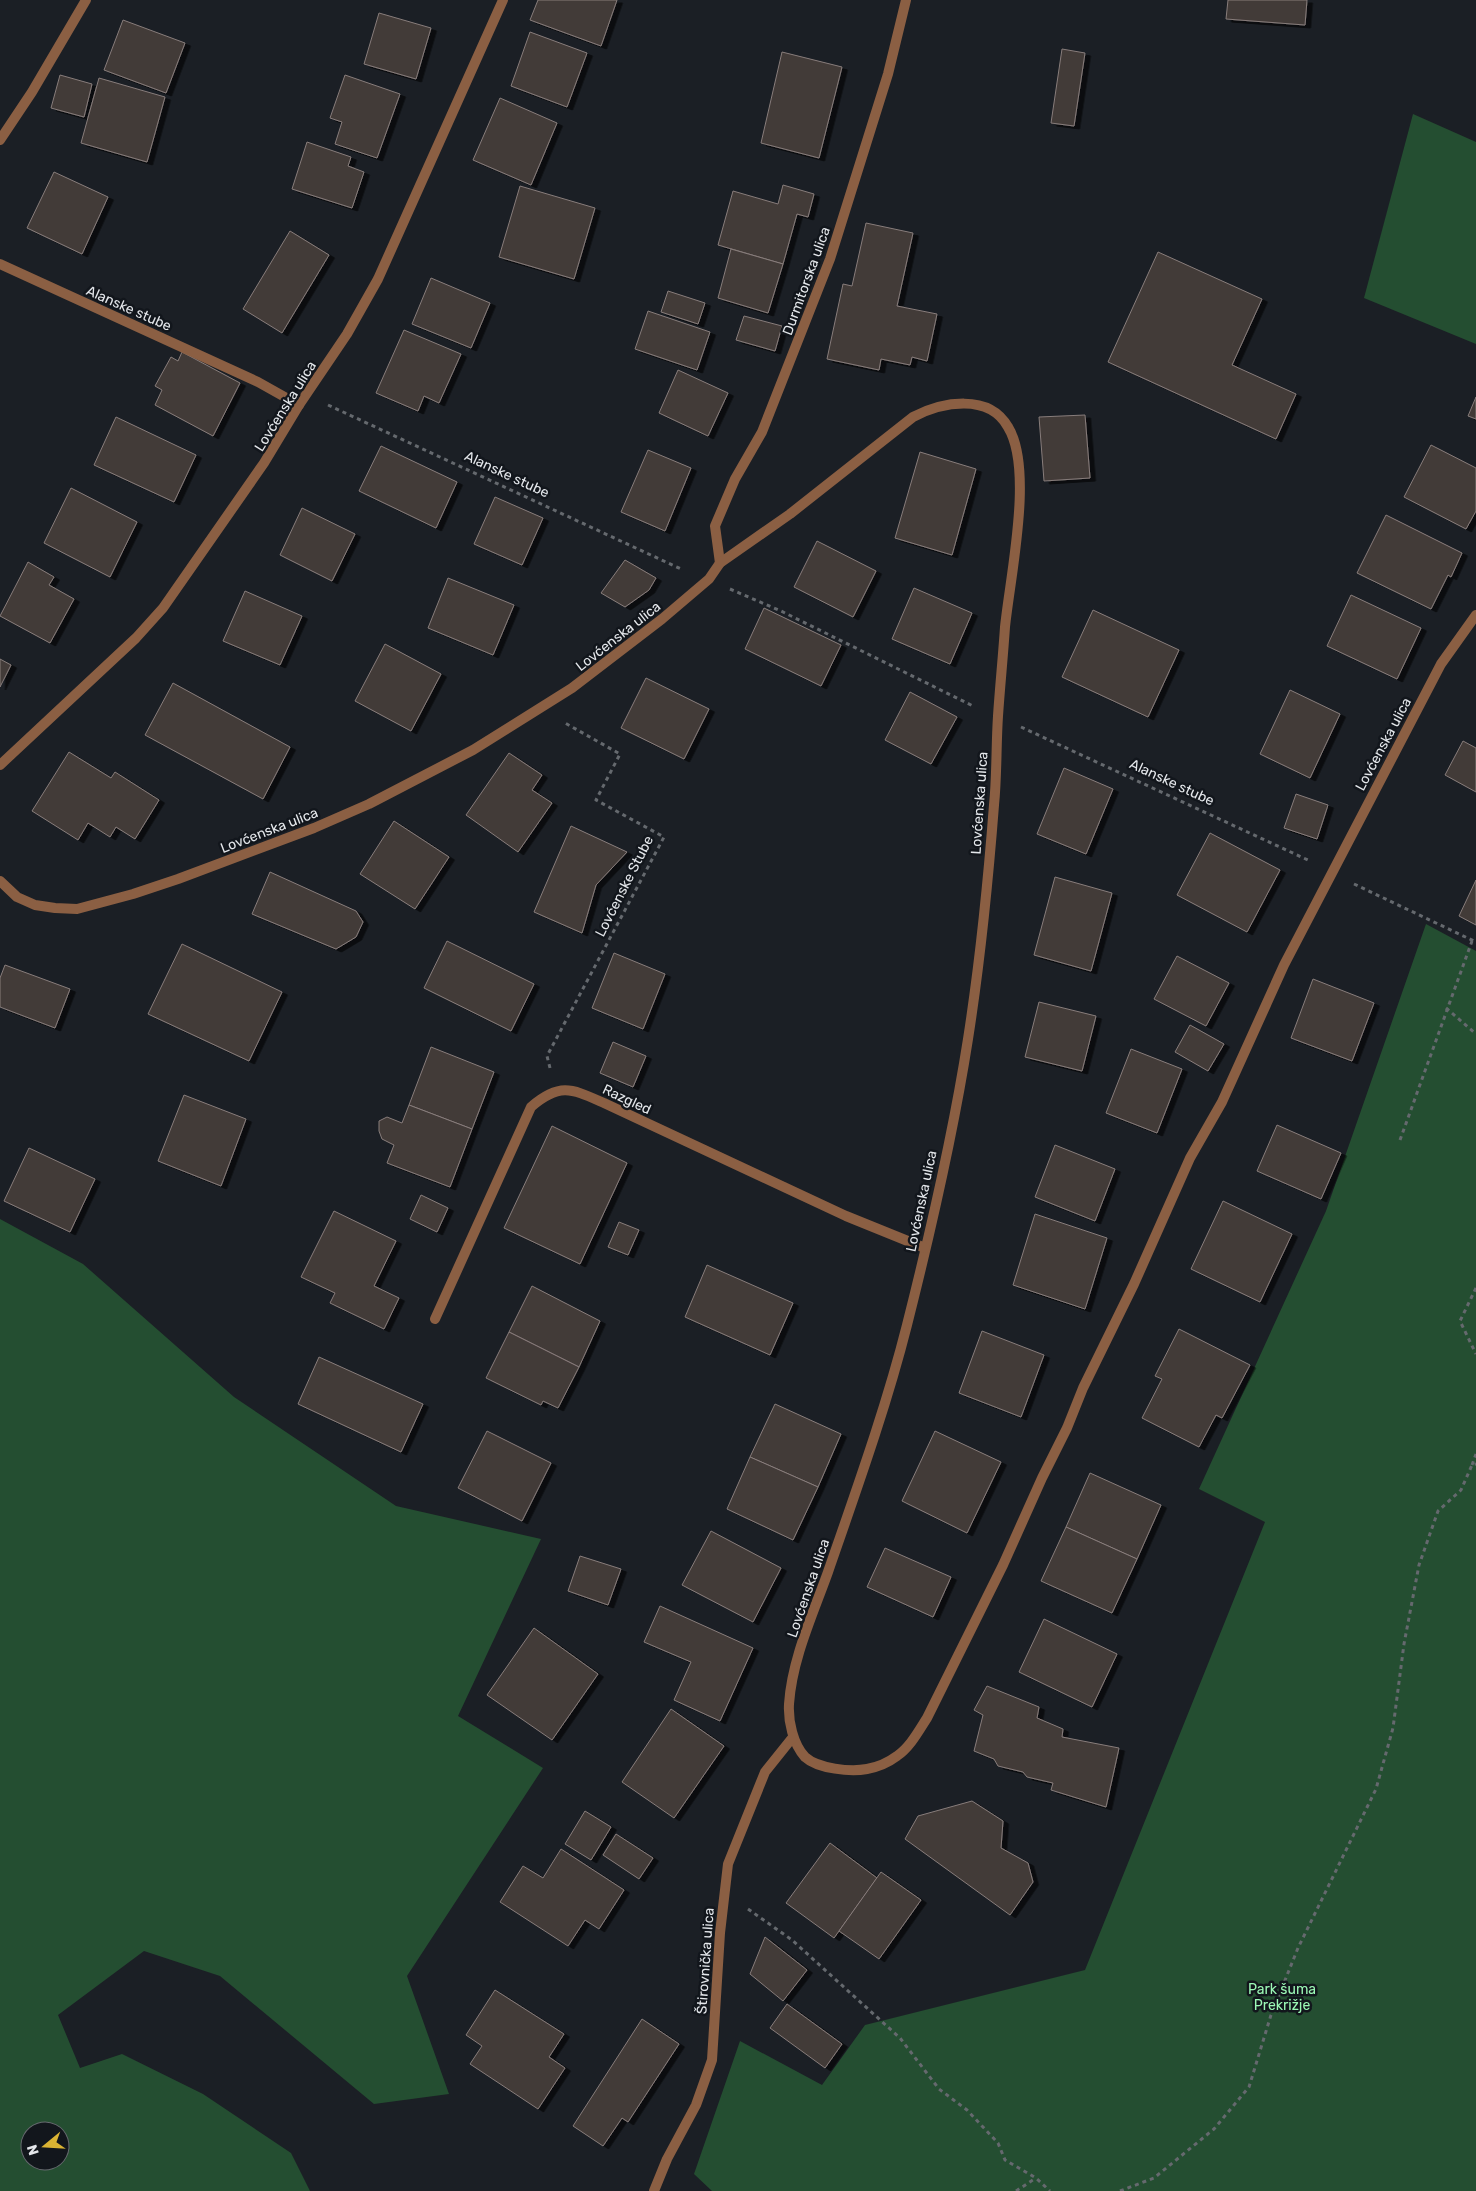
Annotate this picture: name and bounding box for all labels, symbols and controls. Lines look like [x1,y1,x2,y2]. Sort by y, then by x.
street label: Durmitorska ulica [779,225,834,338]
street label: Alanske stube [84,282,174,335]
street label: Lovćenska ulica [251,358,320,454]
street label: Alanske stube [462,447,552,502]
street label: Lovćenska ulica [572,598,664,675]
street label: Lovćenska ulica [1352,695,1415,794]
street label: Lovćenska ulica [967,751,992,855]
street label: Alanske stube [1127,755,1217,810]
street label: Lovćenska ulica [218,804,320,857]
street label: Lovćenske Stube [592,833,657,940]
street label: Razgled [600,1081,654,1118]
street label: Lovćenska ulica [902,1149,941,1253]
street label: Lovćenska ulica [784,1537,833,1640]
street label: Štirovnička ulica [692,1907,718,2015]
park label: Park šuma Prekrižje [1248,1981,1316,2014]
north arrow [20,2121,70,2171]
text: N [23,2142,43,2157]

